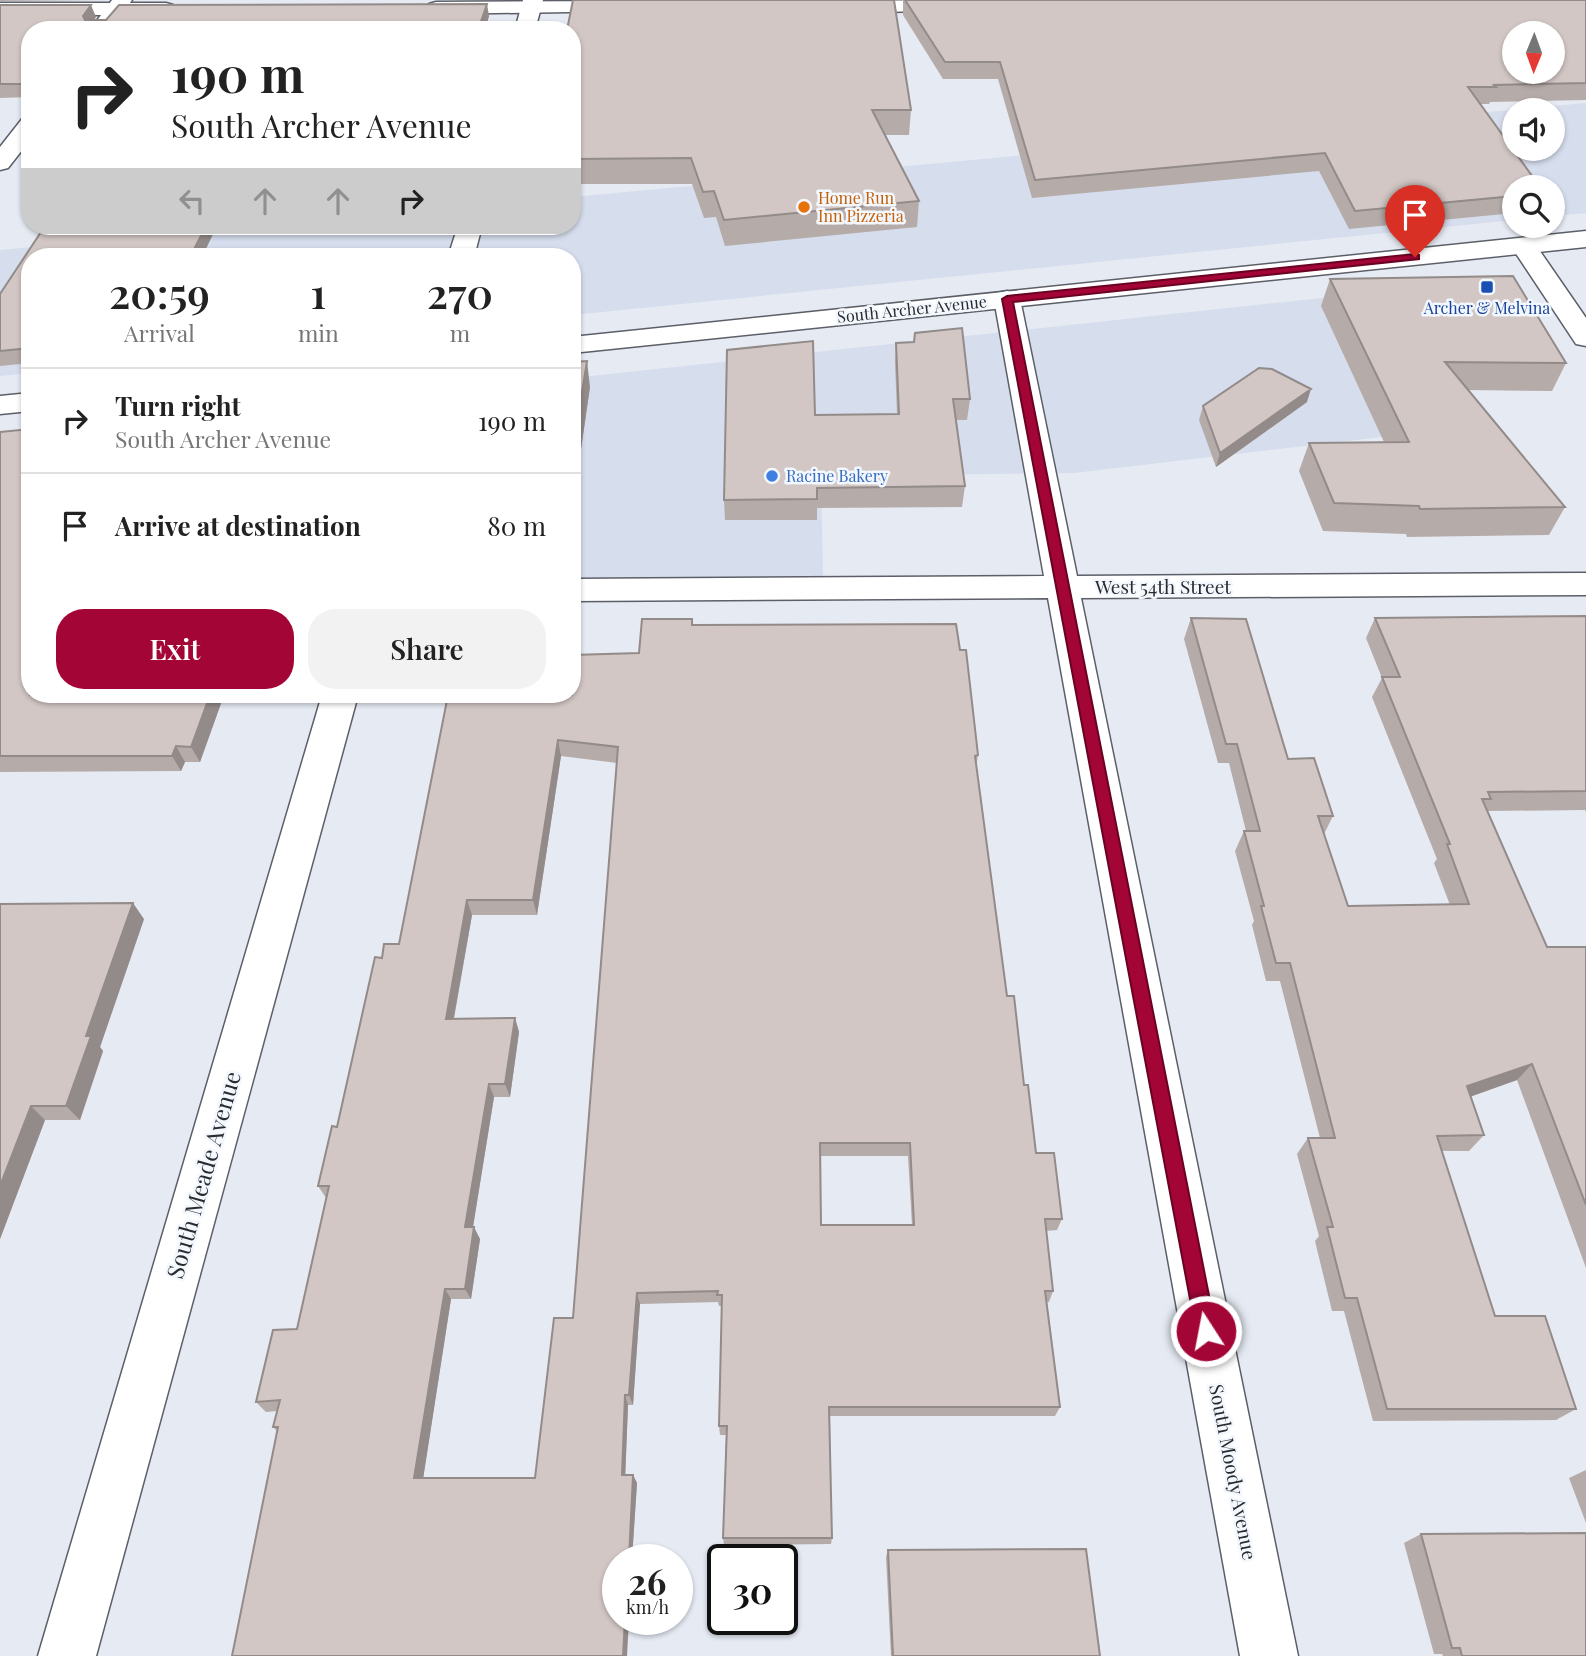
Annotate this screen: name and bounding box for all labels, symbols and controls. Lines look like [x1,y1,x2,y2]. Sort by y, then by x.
north arrow [1502,21,1564,84]
map controls [1502,21,1565,238]
text: 190 m [171,40,304,105]
icon: right [56,49,147,140]
button: sound [1502,98,1565,161]
text: South Archer Avenue [171,103,472,146]
button: search [1502,175,1565,238]
icon: left [173,182,211,220]
icon: ahead [246,182,284,220]
icon: ahead [319,182,357,220]
icon: right [392,182,430,220]
pin [1385,185,1445,257]
place label: Home Run Inn Pizzeria [818,187,904,226]
icon: arrive [1396,196,1434,234]
marker: Home Run Inn Pizzeria [796,199,812,215]
text: 20:59 [109,264,210,320]
text: 1 [310,264,326,320]
text: 270 [427,264,493,320]
marker: Archer & Melvina [1479,279,1495,295]
street label: South Archer Avenue [836,290,988,327]
place label: Archer & Melvina [1423,297,1550,318]
text: Arrival [124,317,195,348]
text: min [298,317,339,348]
text: m [450,317,470,348]
text: Turn right [115,388,241,423]
icon: right [56,402,94,440]
text: 190 m [478,403,546,438]
text: South Archer Avenue [115,423,331,454]
place label: Racine Bakery [786,465,888,486]
marker: Racine Bakery [764,468,780,484]
icon: arrive [56,507,94,545]
text: Arrive at destination [115,508,361,543]
text: 80 m [487,508,546,543]
street label: West 54th Street [1094,573,1231,599]
button: Exit [56,609,294,689]
button: Share [308,609,546,689]
street label: South Meade Avenue [158,1067,247,1282]
position arrow [1169,1294,1243,1368]
street label: South Moody Avenue [1204,1382,1264,1562]
speed limit sign: 30 [707,1544,798,1635]
text: 26 [629,1557,666,1604]
text: km/h [626,1595,669,1619]

